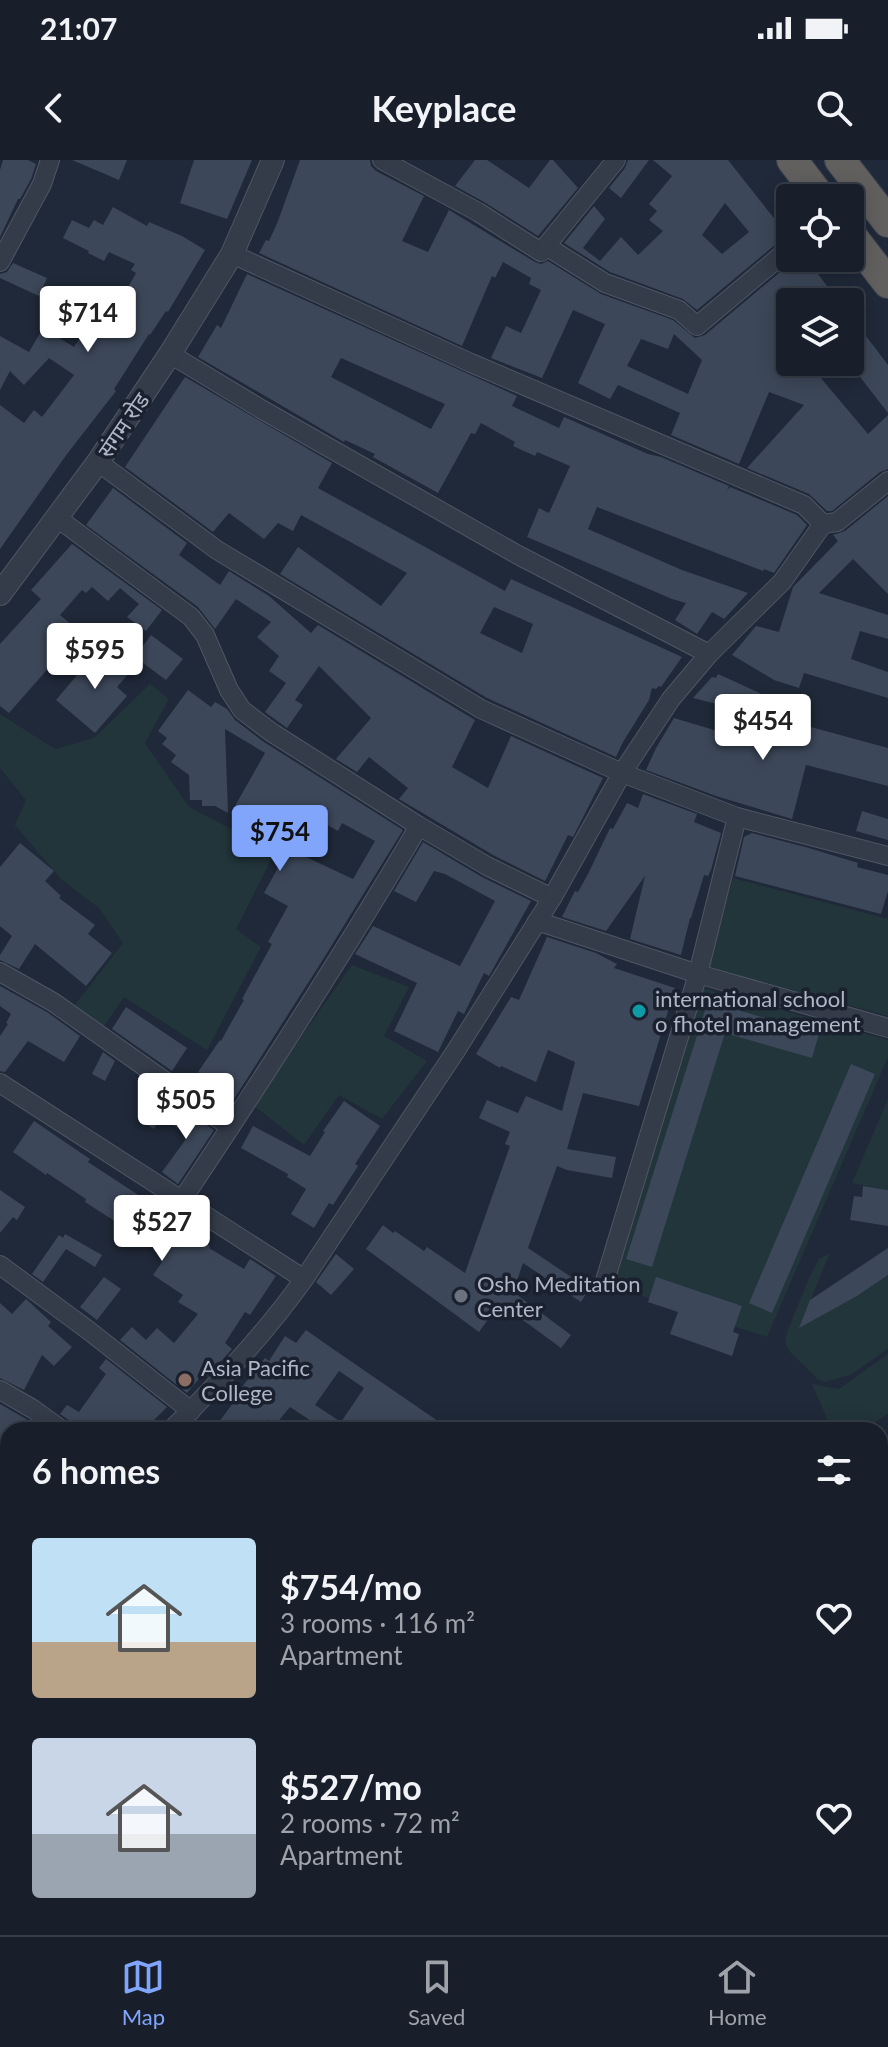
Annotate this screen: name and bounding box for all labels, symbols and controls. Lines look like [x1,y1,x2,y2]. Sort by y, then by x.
text: 21:07 [40,10,117,46]
icon: back [32,86,76,130]
text: Keyplace [372,86,516,130]
icon: search [812,86,856,130]
map controls [776,184,864,376]
button: locate [776,184,864,272]
pin: $714 [41,286,135,354]
button: layers [776,288,864,376]
text: $714 [58,296,118,328]
street label: संगम रोड [92,387,155,463]
pin: $595 [48,623,142,691]
text: $595 [65,633,125,665]
pin: $454 [716,694,810,762]
text: $454 [733,704,793,736]
pin: $754 [233,805,327,873]
text: $754 [250,815,310,847]
place label: international school o fhotel management [655,985,861,1037]
marker: international school o fhotel management [630,1002,648,1020]
pin: $505 [139,1073,233,1141]
text: $505 [156,1083,216,1115]
pin: $527 [115,1195,209,1263]
text: $527 [132,1205,192,1237]
place label: Osho Meditation Center [477,1270,641,1322]
marker: Osho Meditation Center [452,1287,470,1305]
place label: Asia Pacific College [201,1354,310,1406]
marker: Asia Pacific College [176,1371,194,1389]
icon: filters [812,1448,856,1492]
text: 6 homes [32,1450,160,1491]
text: $754/mo [280,1566,422,1607]
icon: home [96,1570,192,1666]
icon: heart [812,1596,856,1640]
text: 3 rooms · 116 m² [280,1607,475,1639]
text: Apartment [280,1639,403,1671]
text: $527/mo [280,1766,422,1807]
icon: home [96,1770,192,1866]
icon: heart [812,1796,856,1840]
text: 2 rooms · 72 m² [280,1807,460,1839]
text: Apartment [280,1839,403,1871]
tab: Map [121,1955,165,2030]
tab: Saved [408,1955,465,2030]
tab: Home [708,1955,767,2030]

